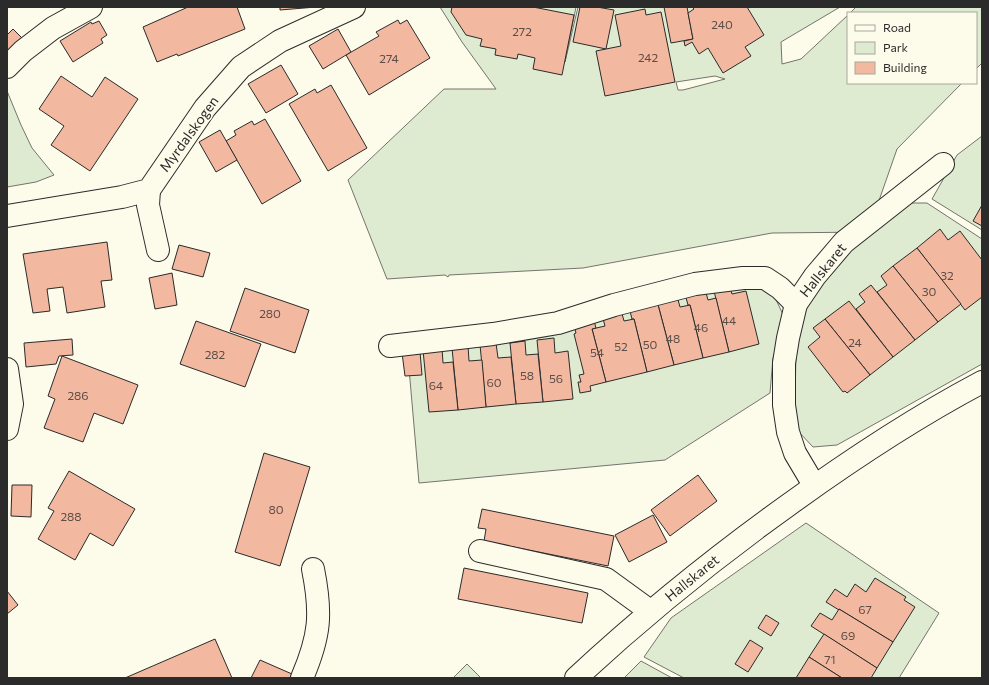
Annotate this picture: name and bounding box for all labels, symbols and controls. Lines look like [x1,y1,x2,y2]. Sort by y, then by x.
legend [847,12,977,84]
house number: 240 [711,17,733,31]
text: Road [883,20,911,34]
house number: 272 [512,24,532,38]
text: Park [883,40,909,54]
house number: 242 [638,50,658,64]
house number: 274 [379,51,399,65]
text: Building [883,60,927,74]
street label: Myrdalskogen [155,93,222,175]
street label: Hallskaret [796,239,850,300]
house number: 32 [940,268,954,282]
house number: 30 [922,284,937,298]
house number: 280 [259,306,281,320]
house number: 44 [722,313,736,327]
house number: 46 [694,320,708,334]
house number: 48 [666,331,680,345]
house number: 24 [848,335,862,349]
house number: 50 [643,337,658,351]
house number: 52 [614,339,628,353]
house number: 54 [590,345,604,359]
house number: 282 [205,347,226,361]
house number: 58 [520,368,534,382]
house number: 56 [549,371,563,385]
house number: 60 [486,375,502,389]
house number: 64 [429,378,443,392]
house number: 286 [67,388,89,402]
house number: 80 [268,502,284,516]
house number: 288 [60,509,82,523]
street label: Hallskaret [661,551,722,605]
house number: 67 [858,602,872,616]
house number: 69 [841,628,855,642]
house number: 71 [824,652,836,666]

